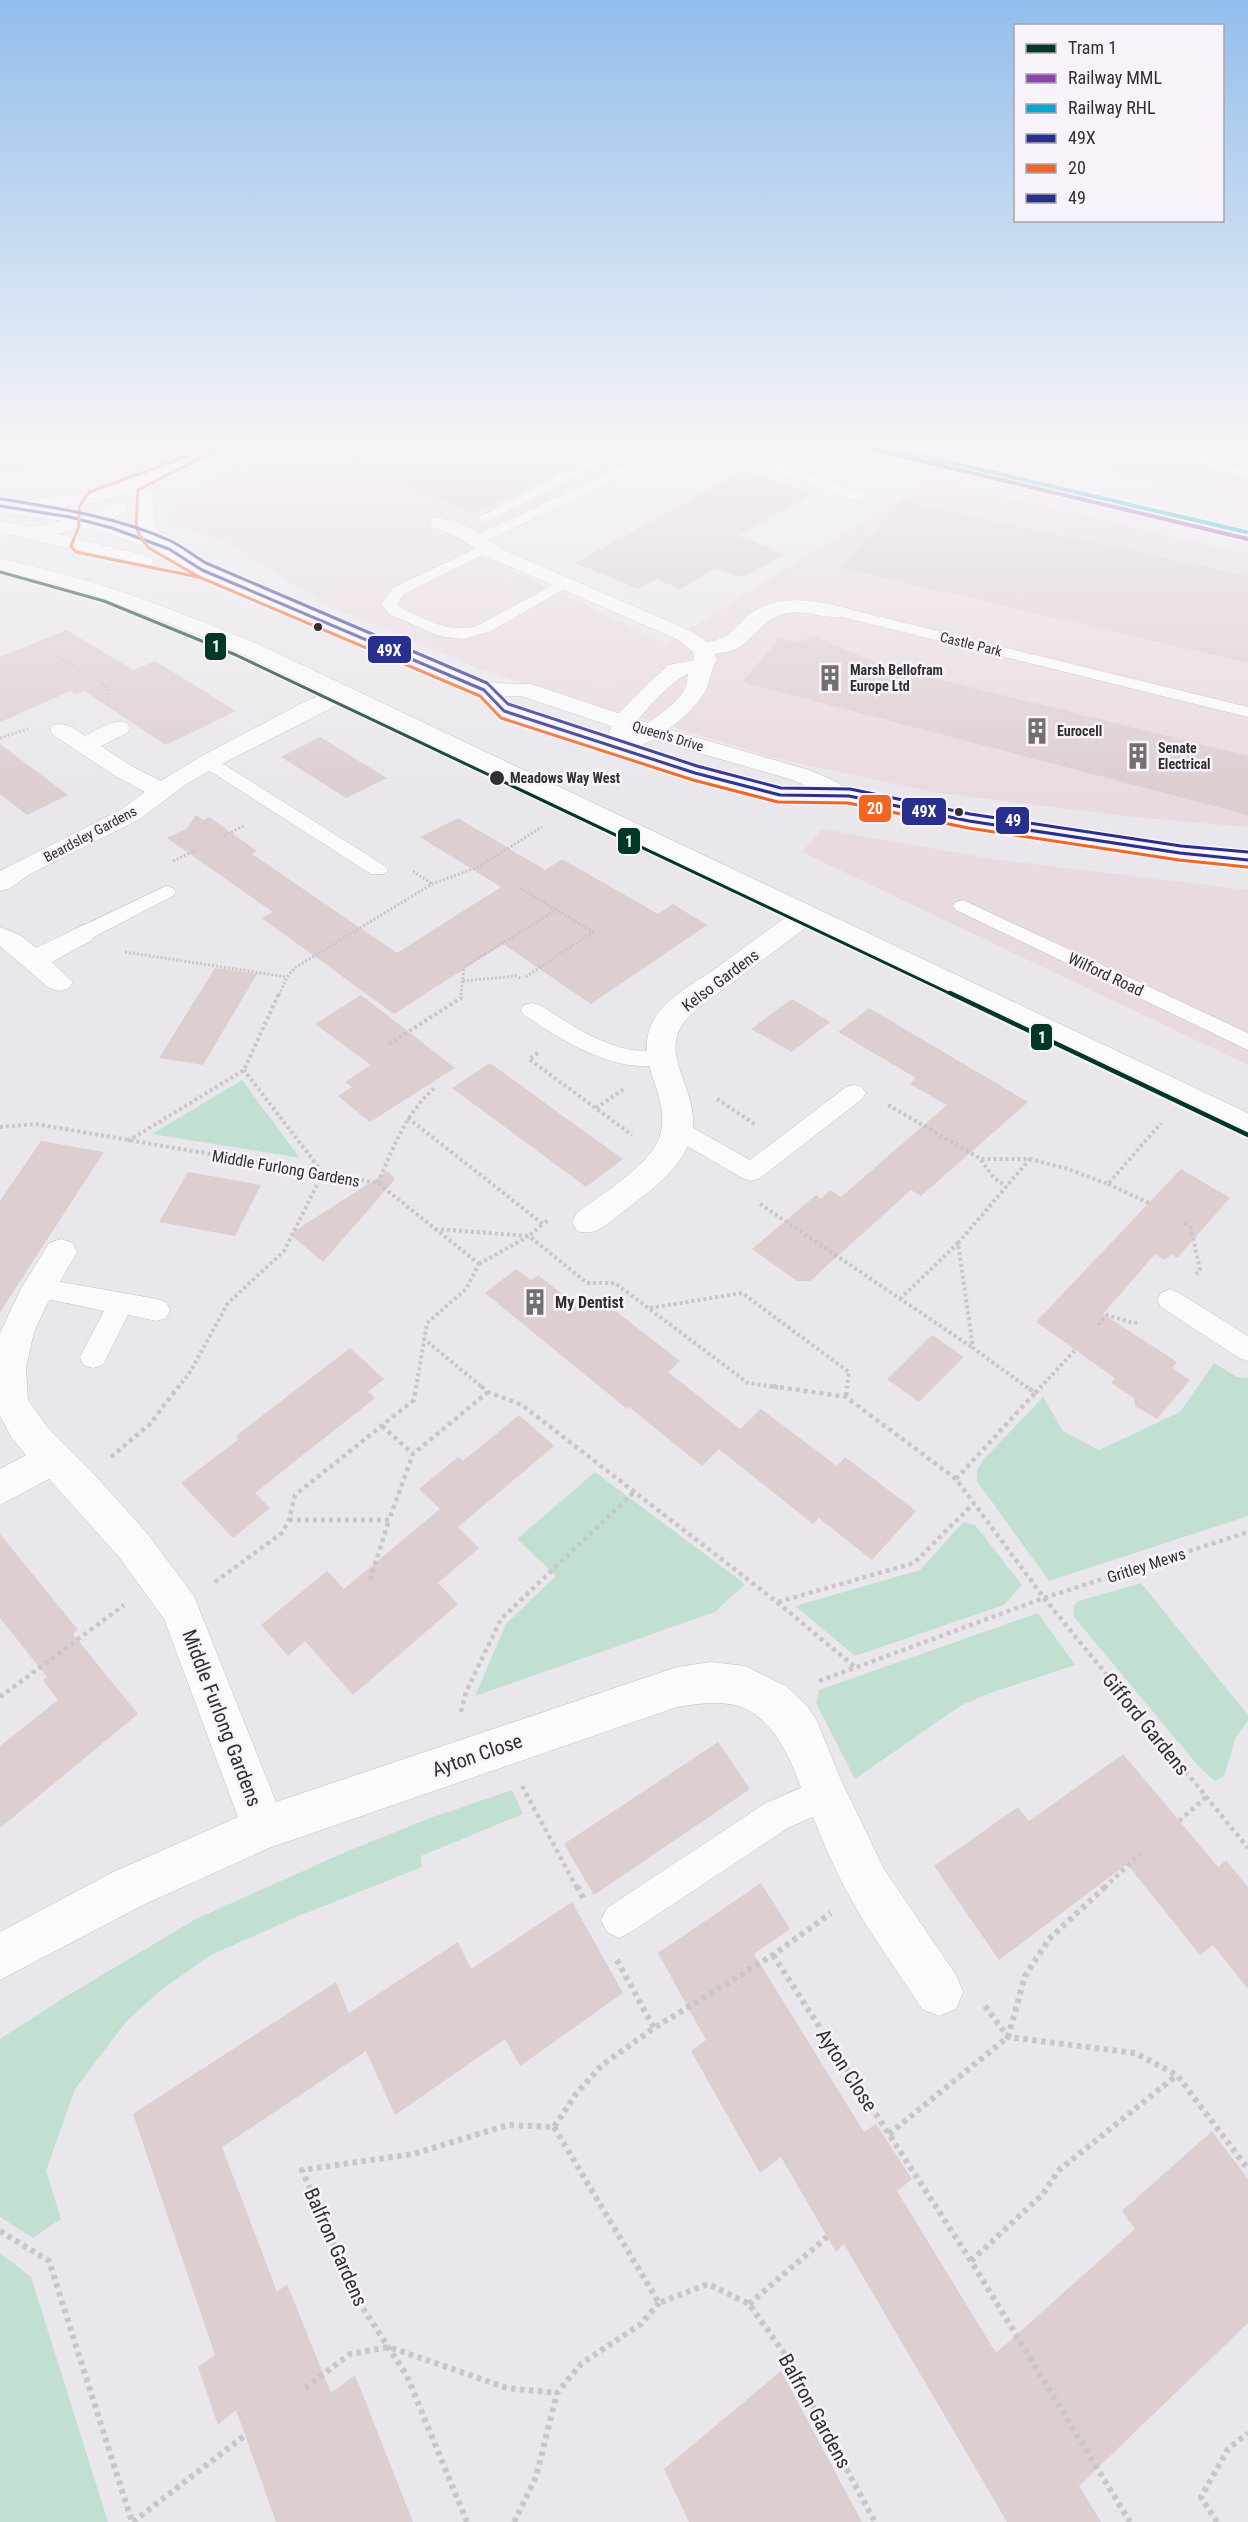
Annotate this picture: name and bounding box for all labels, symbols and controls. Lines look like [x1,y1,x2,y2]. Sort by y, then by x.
legend [1014,24,1224,222]
text: Tram 1 [1068,37,1117,58]
text: Railway MML [1068,67,1162,88]
text: Railway RHL [1068,97,1156,118]
text: 49X [1068,127,1096,148]
text: 20 [1068,157,1086,178]
text: 49 [1068,187,1086,208]
unlabelled marker [312,621,324,633]
street label: Castle Park [938,629,1004,660]
line badge: 1 [204,632,227,661]
line badge: 49X [367,635,412,664]
text: 1 [212,637,220,656]
text: 49X [376,641,402,660]
place label: Marsh Bellofram Europe Ltd [850,662,943,694]
building icon: Marsh Bellofram Europe Ltd [815,663,845,693]
building icon: Eurocell [1022,716,1052,746]
street label: Queen's Drive [630,718,706,755]
place label: Eurocell [1057,723,1102,739]
place label: Senate Electrical [1158,740,1211,772]
building icon: Senate Electrical [1123,741,1153,771]
marker: Meadows Way West [488,769,506,787]
place label: Meadows Way West [510,770,620,786]
line badge: 20 [858,794,892,823]
line badge: 49X [901,797,947,826]
text: 20 [867,799,883,818]
text: 49X [911,802,937,821]
street label: Beardsley Gardens [41,803,139,865]
unlabelled marker [953,806,965,818]
line badge: 49 [995,806,1030,835]
text: 49 [1005,811,1021,830]
line badge: 1 [617,827,641,855]
text: 1 [625,832,633,851]
street label: Kelso Gardens [678,945,762,1015]
street label: Wilford Road [1065,949,1147,1000]
line badge: 1 [1030,1023,1053,1051]
text: 1 [1038,1028,1046,1047]
street label: Middle Furlong Gardens [210,1146,361,1191]
building icon: My Dentist [520,1287,550,1317]
place label: My Dentist [555,1293,624,1312]
street label: Gritley Mews [1105,1544,1188,1587]
street label: Middle Furlong Gardens [177,1626,267,1810]
street label: Gifford Gardens [1097,1668,1195,1780]
street label: Ayton Close [429,1728,525,1782]
street label: Ayton Close [811,2024,883,2116]
street label: Balfron Gardens [299,2184,373,2310]
street label: Balfron Gardens [774,2350,856,2472]

